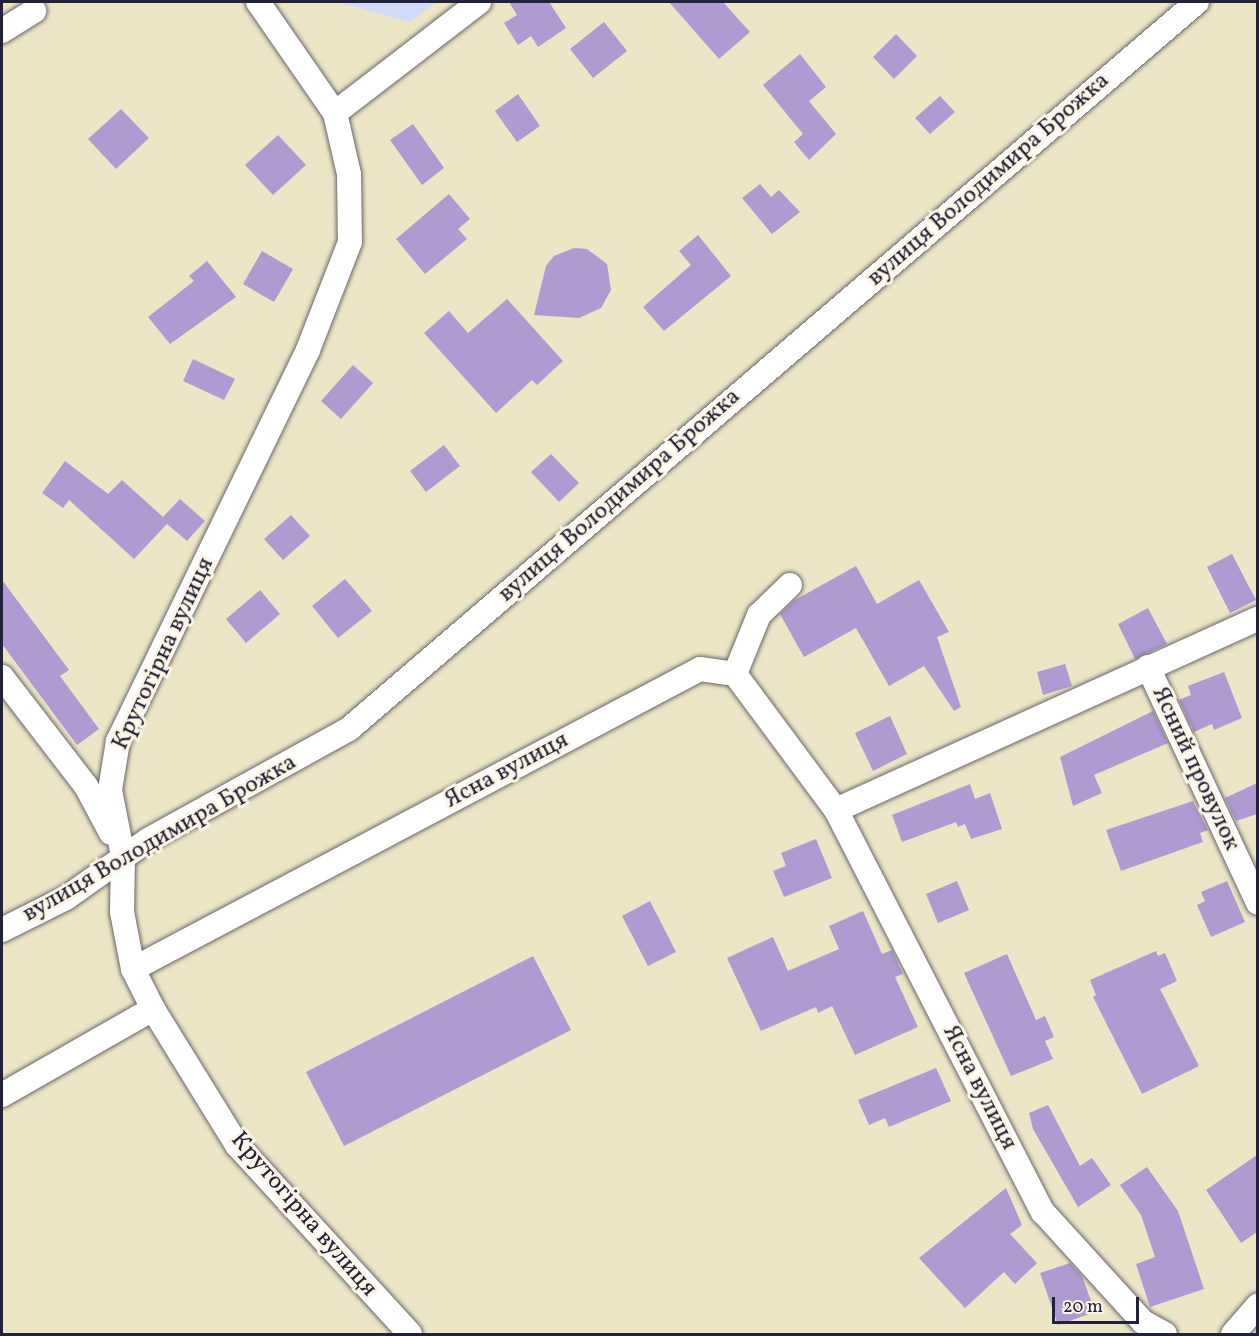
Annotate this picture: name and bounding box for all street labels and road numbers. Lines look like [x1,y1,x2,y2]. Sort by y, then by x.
street label: вулиця Володимира Брожка [862,67,1116,293]
street label: вулиця Володимира Брожка [493,383,747,609]
street label: Крутогірна вулиця [107,553,221,755]
street label: Ясний провулок [1144,682,1246,856]
street label: Ясна вулиця [440,726,574,816]
street label: вулиця Володимира Брожка [18,749,302,929]
street label: Ясна вулиця [935,1021,1023,1155]
street label: Крутогірна вулиця [224,1127,382,1303]

